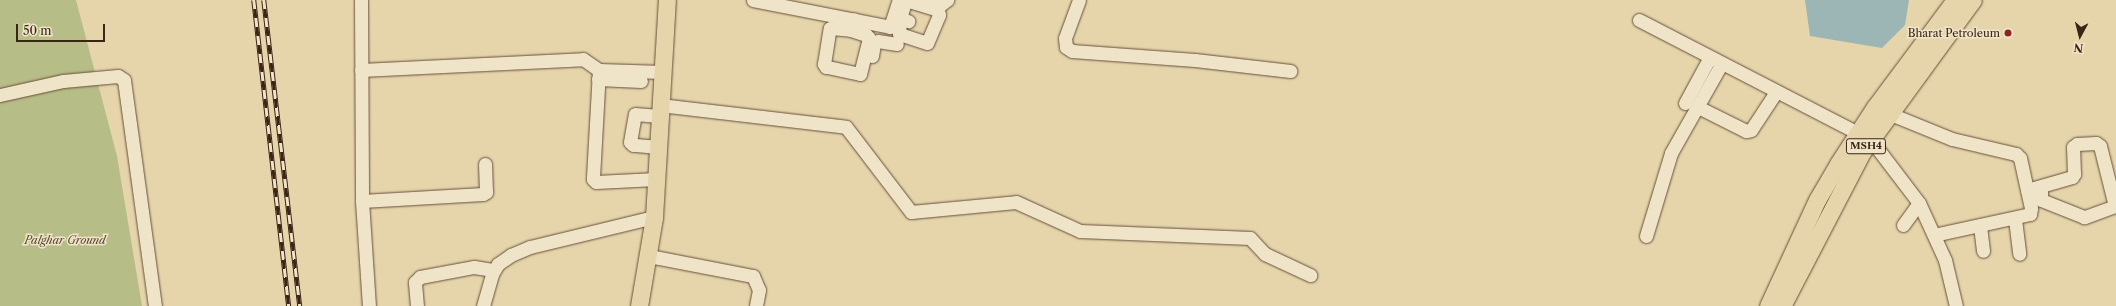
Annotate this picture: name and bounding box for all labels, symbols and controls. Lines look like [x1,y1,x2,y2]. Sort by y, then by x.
scale bar [18,16,107,42]
north arrow [2060,16,2100,56]
text: 50 m [23,23,52,38]
place label: Bharat Petroleum [1908,26,2000,40]
marker: Bharat Petroleum [2003,28,2013,38]
text: N [2073,40,2084,55]
road number: MSH4 [1845,138,1887,154]
park label: Palghar Ground [24,233,106,247]

